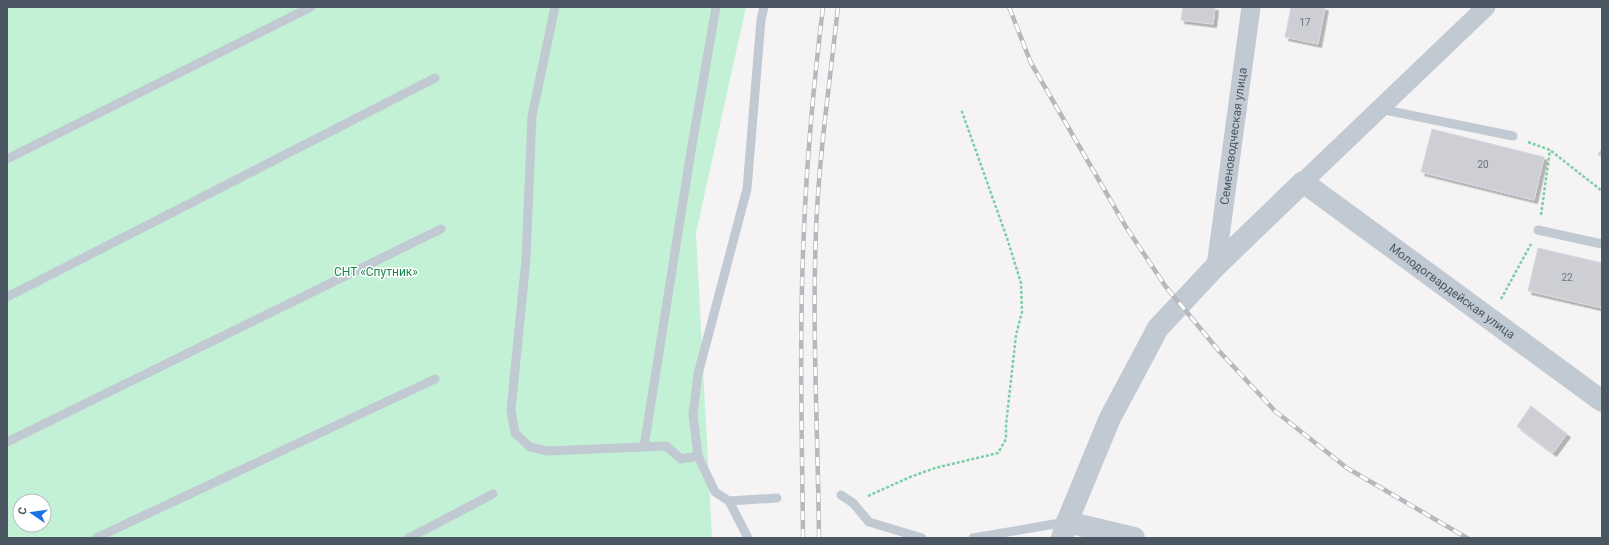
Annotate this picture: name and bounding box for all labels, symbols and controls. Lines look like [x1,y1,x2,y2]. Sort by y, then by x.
house number: 17 [1299,17,1311,28]
street label: Семеноводческая улица [1217,67,1250,206]
house number: 20 [1477,159,1489,170]
street label: Молодогвардейская улица [1387,241,1518,342]
park label: СНТ «Спутник» [334,265,418,279]
house number: 22 [1561,272,1573,283]
north arrow [12,493,52,533]
text: С [16,506,30,516]

